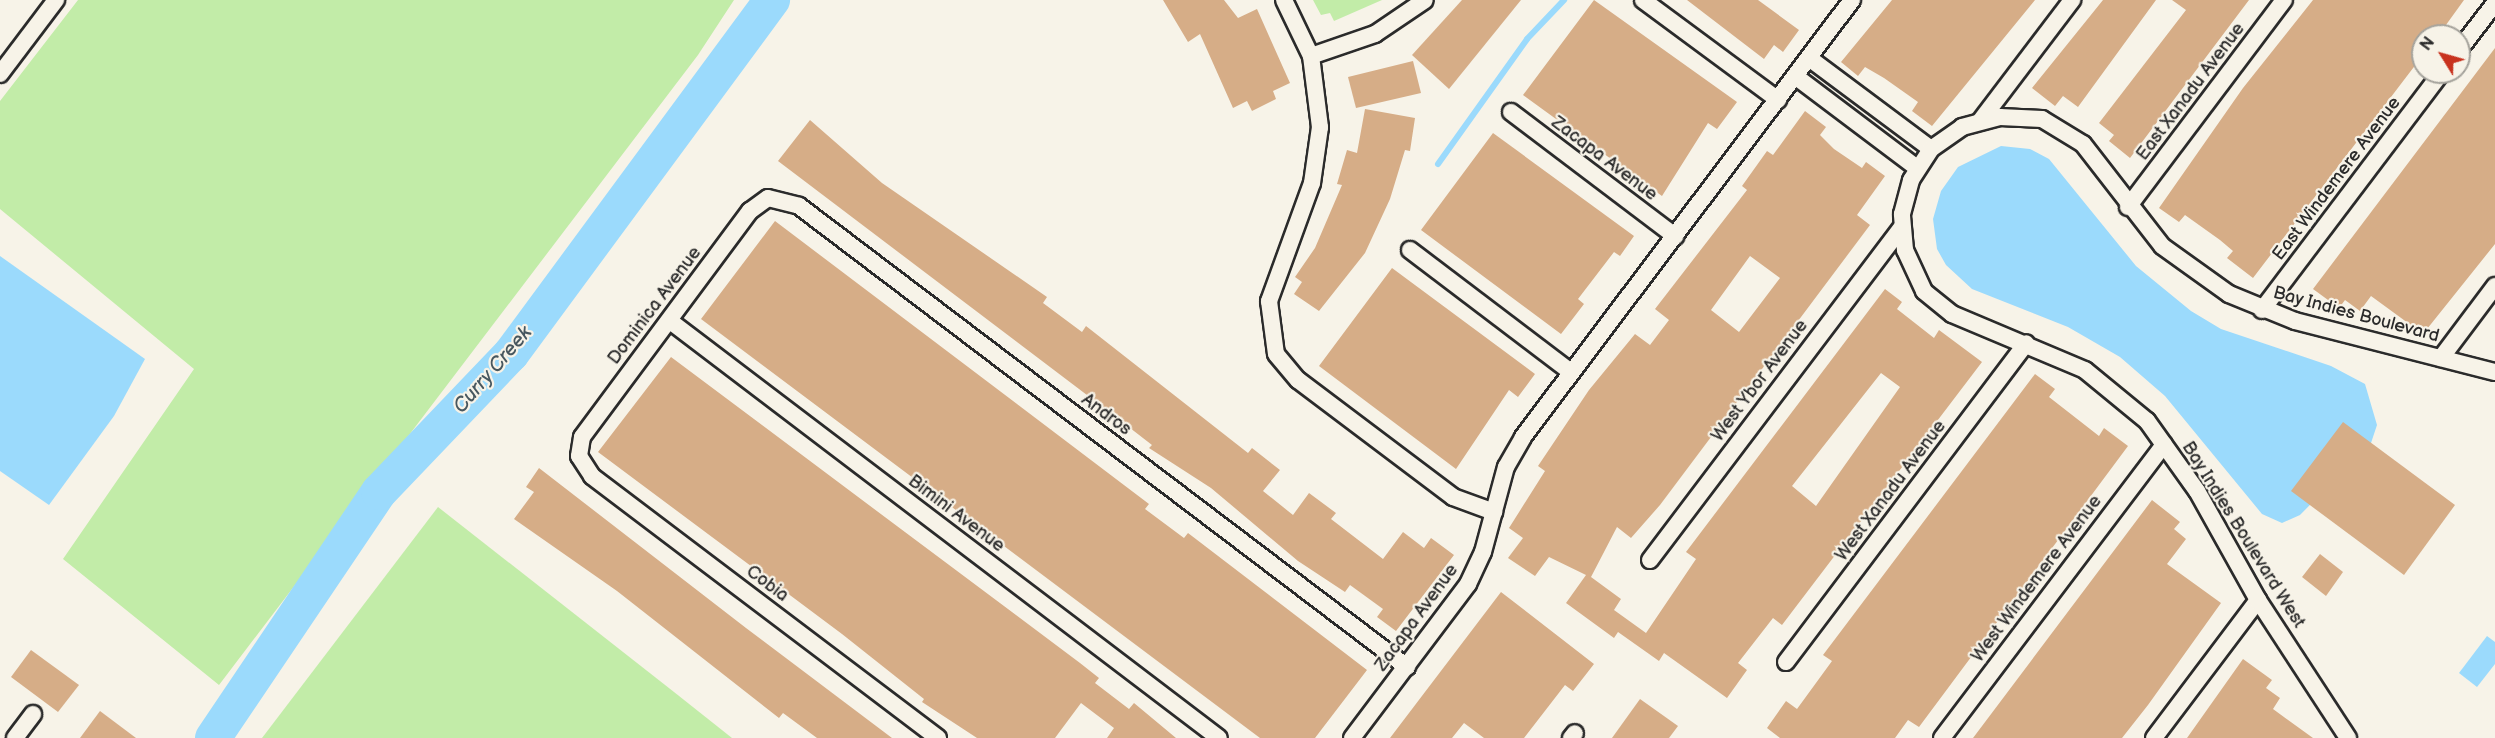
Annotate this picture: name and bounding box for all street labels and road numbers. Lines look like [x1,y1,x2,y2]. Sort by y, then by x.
street label: East Xanadu Avenue [2132,19,2250,165]
street label: East Windemere Avenue [2268,93,2406,265]
street label: Zacapa Avenue [1547,112,1661,206]
street label: Dominica Avenue [604,243,706,369]
street label: Bay Indies Boulevard [2270,282,2442,348]
street label: West Ybor Avenue [1707,315,1813,447]
street label: Andros [1077,389,1135,441]
street label: West Xanadu Avenue [1831,416,1951,566]
street label: Bay Indies Boulevard West [2176,437,2310,633]
street label: Bimini Avenue [903,471,1009,557]
street label: West Windemere Avenue [1967,491,2107,667]
street label: Zacapa Avenue [1371,560,1463,676]
street label: Cobia [742,561,792,607]

